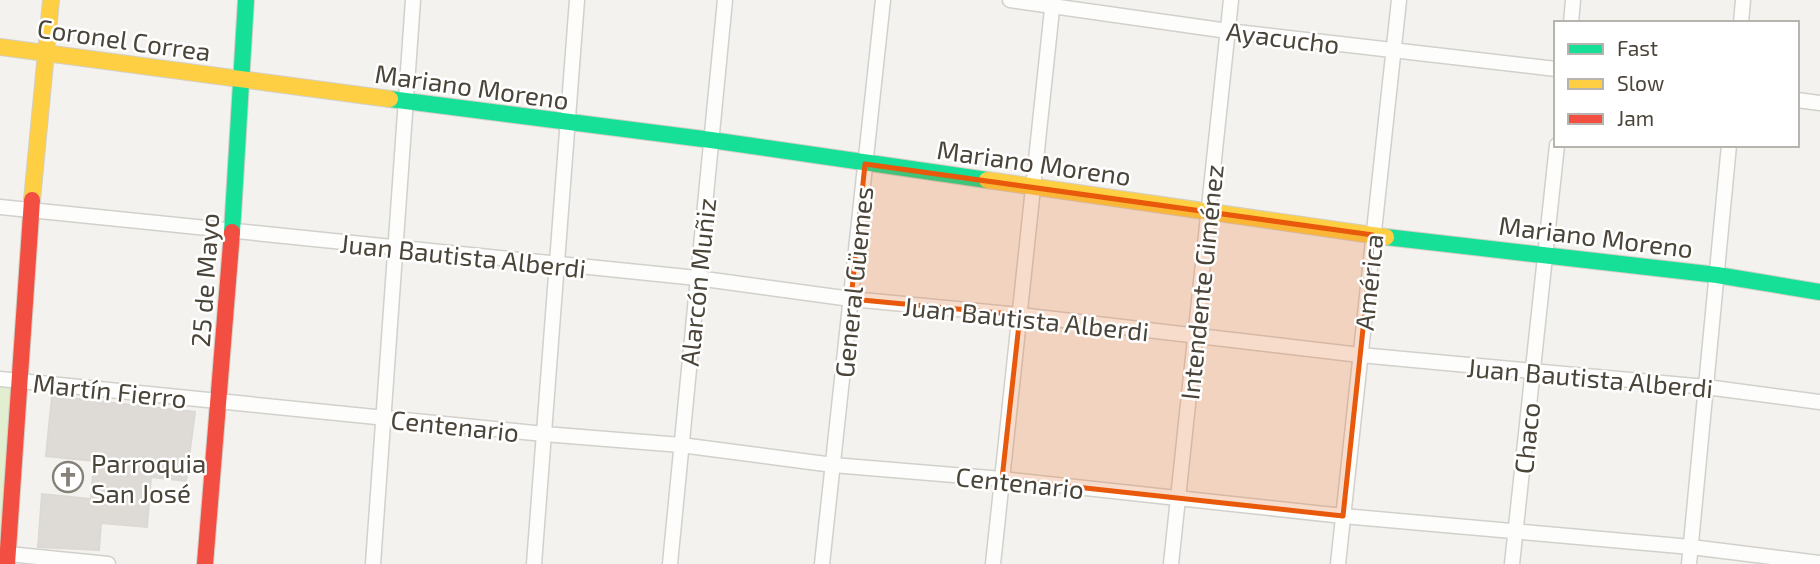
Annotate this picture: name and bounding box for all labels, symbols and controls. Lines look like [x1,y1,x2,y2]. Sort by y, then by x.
street label: Coronel Correa [35,11,213,67]
street label: Ayacucho [1225,15,1341,59]
legend [1554,21,1799,147]
text: Fast [1617,35,1658,60]
street label: Mariano Moreno [373,57,571,115]
text: Slow [1617,70,1664,95]
text: Jam [1617,105,1654,130]
street label: Mariano Moreno [935,133,1133,191]
street label: Intendente Giménez [1173,163,1229,401]
street label: General Güemes [828,185,878,379]
street label: Alarcón Muñiz [673,196,721,368]
street label: Mariano Moreno [1497,209,1695,263]
street label: 25 de Mayo [184,212,224,348]
street label: Juan Bautista Alberdi [338,227,588,283]
street label: América [1348,232,1388,332]
street label: Juan Bautista Alberdi [901,290,1151,346]
street label: Juan Bautista Alberdi [1466,351,1714,403]
street label: Martín Fierro [32,367,188,413]
street label: Chaco [1507,401,1545,475]
street label: Centenario [389,403,521,447]
place label: Parroquia San José [91,447,206,508]
church icon: Parroquia San José [51,460,85,494]
street label: Centenario [954,460,1086,504]

